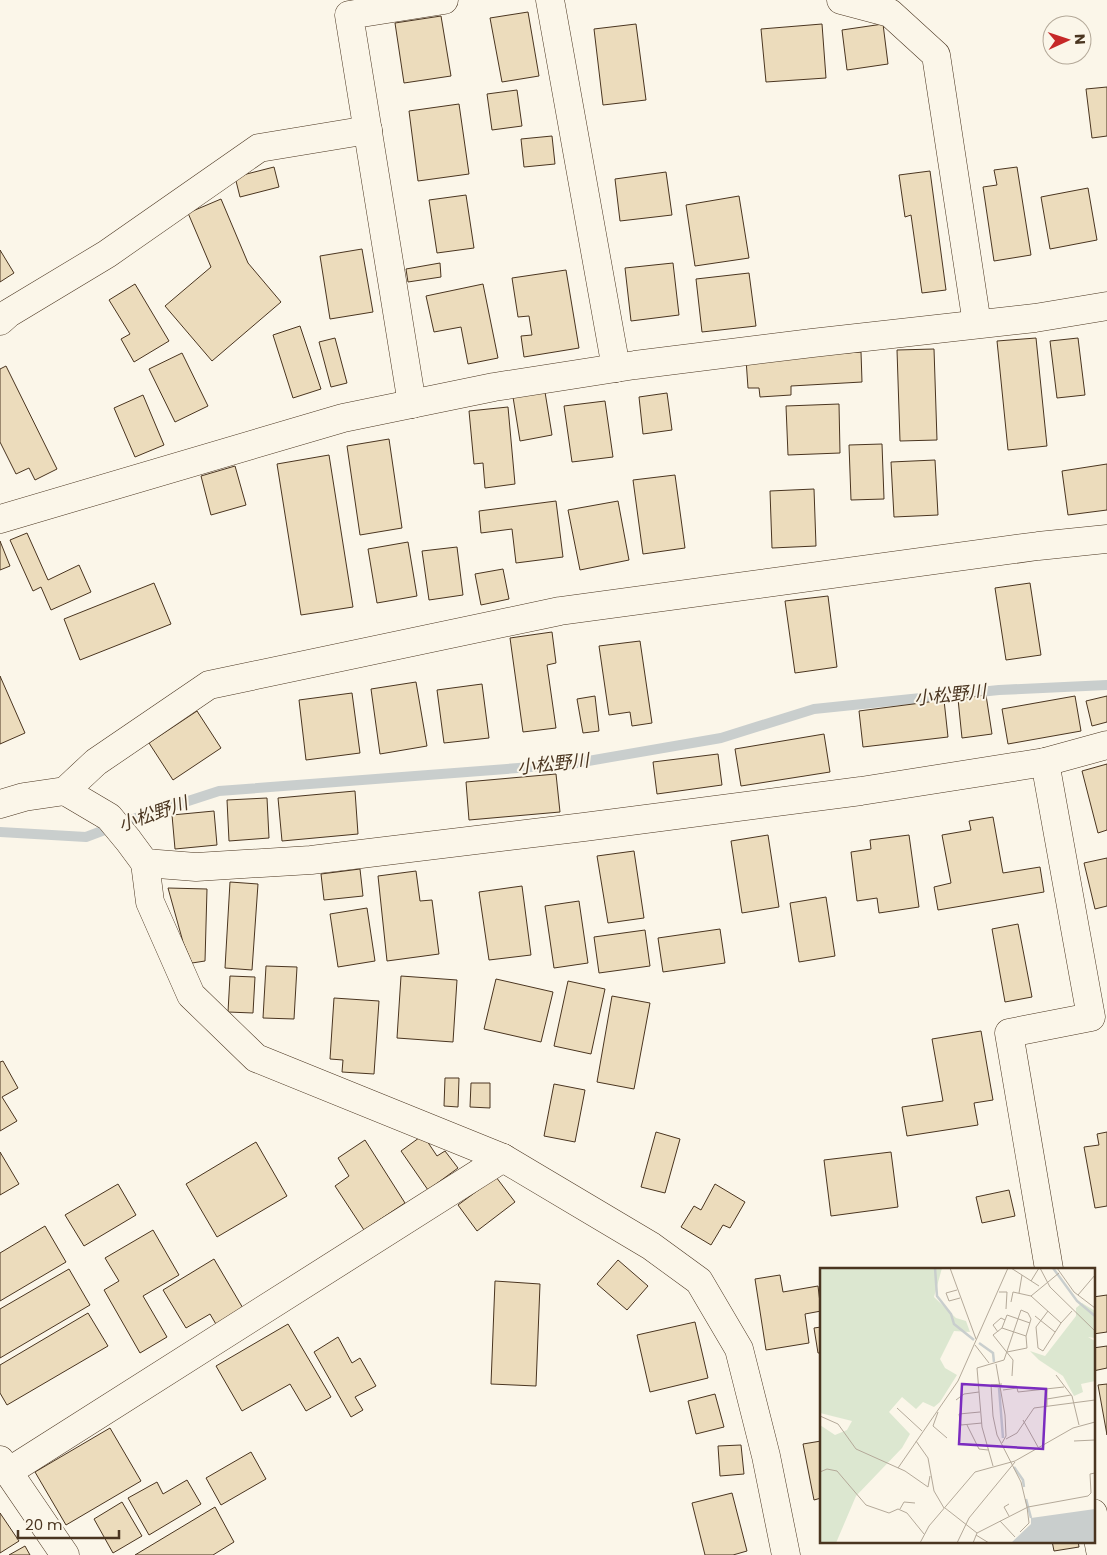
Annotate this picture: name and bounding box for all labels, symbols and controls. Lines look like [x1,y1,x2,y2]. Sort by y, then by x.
north arrow [1042,15,1092,65]
text: N [1070,34,1090,45]
water label: 小松野川 [913,678,989,711]
water label: 小松野川 [516,747,592,780]
water label: 小松野川 [115,789,193,837]
inset map [820,1268,1094,1542]
scale bar [18,1508,119,1540]
text: 20 m [25,1514,63,1535]

